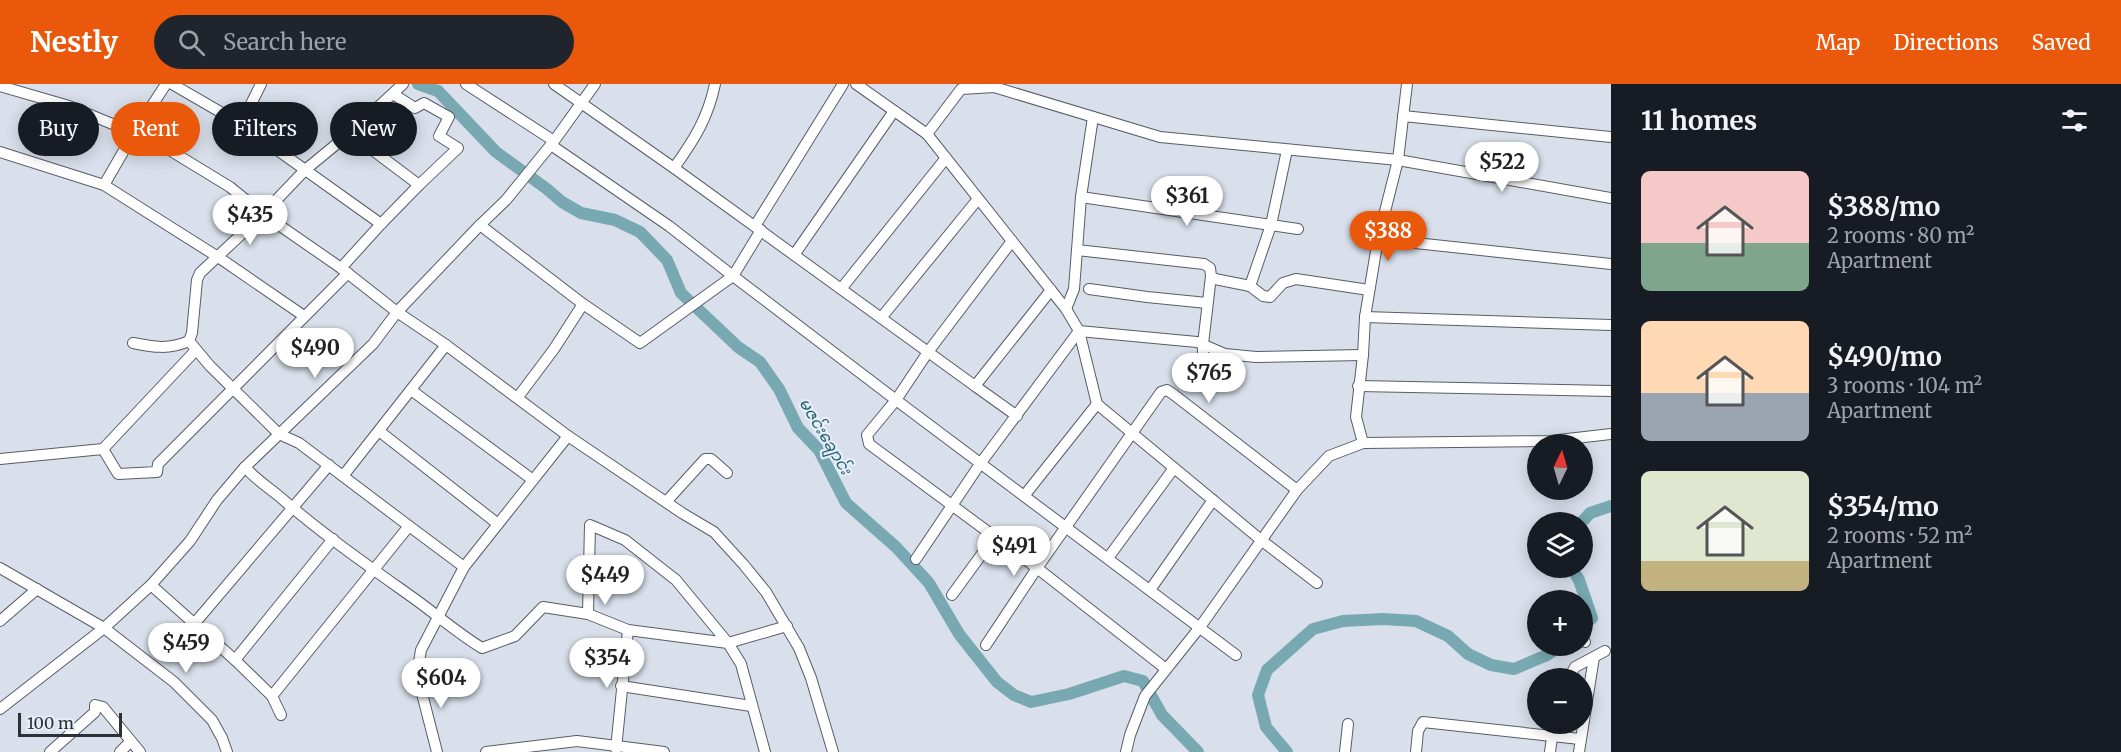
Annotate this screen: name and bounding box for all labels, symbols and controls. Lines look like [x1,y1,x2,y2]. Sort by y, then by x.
search box [154,15,574,69]
text: Nestly [30,24,118,60]
icon: search [175,26,208,59]
text: Search here [223,28,346,56]
text: Map [1816,29,1860,56]
text: Directions [1893,29,1998,56]
text: Saved [2031,29,2091,56]
chip: Buy [18,102,99,156]
chip: Rent [111,102,200,156]
chip: Filters [212,102,318,156]
chip: New [330,102,417,156]
text: 11 homes [1641,104,1757,137]
icon: filters [2058,104,2091,137]
pin: $522 [1466,142,1538,193]
text: $522 [1479,149,1525,174]
pin: $361 [1151,176,1223,227]
text: $361 [1165,183,1209,208]
text: $388/mo [1827,190,1940,223]
pin: $435 [214,195,286,246]
icon: home [1689,195,1761,267]
text: $435 [227,202,273,227]
pin: $388 [1352,211,1424,262]
text: $388 [1364,218,1412,243]
text: 2 rooms · 80 m² [1827,223,1974,248]
text: Apartment [1827,248,1932,273]
pin: $490 [279,328,351,379]
text: $490 [290,335,340,360]
text: $490/mo [1827,340,1942,373]
icon: home [1689,345,1761,417]
pin: $765 [1173,353,1245,404]
text: $765 [1186,360,1232,385]
text: 3 rooms · 104 m² [1827,373,1982,398]
water label: မဇင်းချောင်း [792,394,858,481]
text: Apartment [1827,398,1932,423]
north arrow [1527,434,1593,500]
map controls [1527,434,1593,734]
text: $354/mo [1827,490,1939,523]
icon: home [1689,495,1761,567]
button: layers [1527,512,1593,578]
text: 2 rooms · 52 m² [1827,523,1972,548]
pin: $491 [978,526,1050,577]
text: $491 [991,533,1037,558]
text: Apartment [1827,548,1932,573]
pin: $449 [569,555,641,606]
text: $449 [580,562,630,587]
button: + [1527,590,1593,656]
pin: $459 [150,623,222,674]
text: $459 [162,630,210,655]
pin: $354 [571,638,643,689]
text: $354 [583,645,631,670]
pin: $604 [405,658,477,709]
text: $604 [416,665,466,690]
button: − [1527,668,1593,734]
scale bar [18,710,122,738]
text: 100 m [27,713,74,733]

